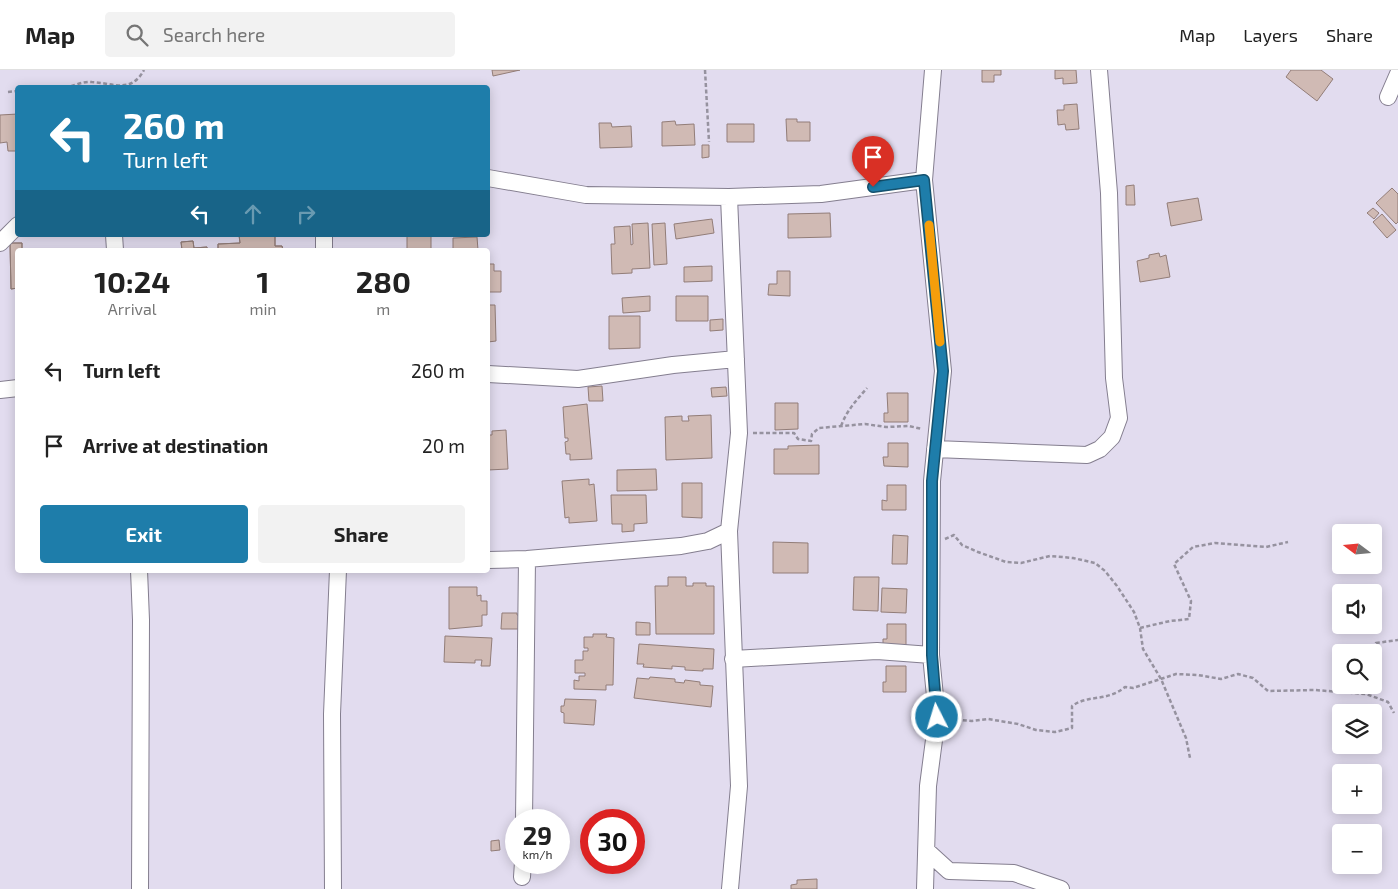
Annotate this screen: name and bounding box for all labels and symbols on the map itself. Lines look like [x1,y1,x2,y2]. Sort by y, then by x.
pin [852,136,894,187]
north arrow [1332,524,1382,574]
position arrow [910,690,962,742]
speed limit sign: 30 [580,809,645,874]

